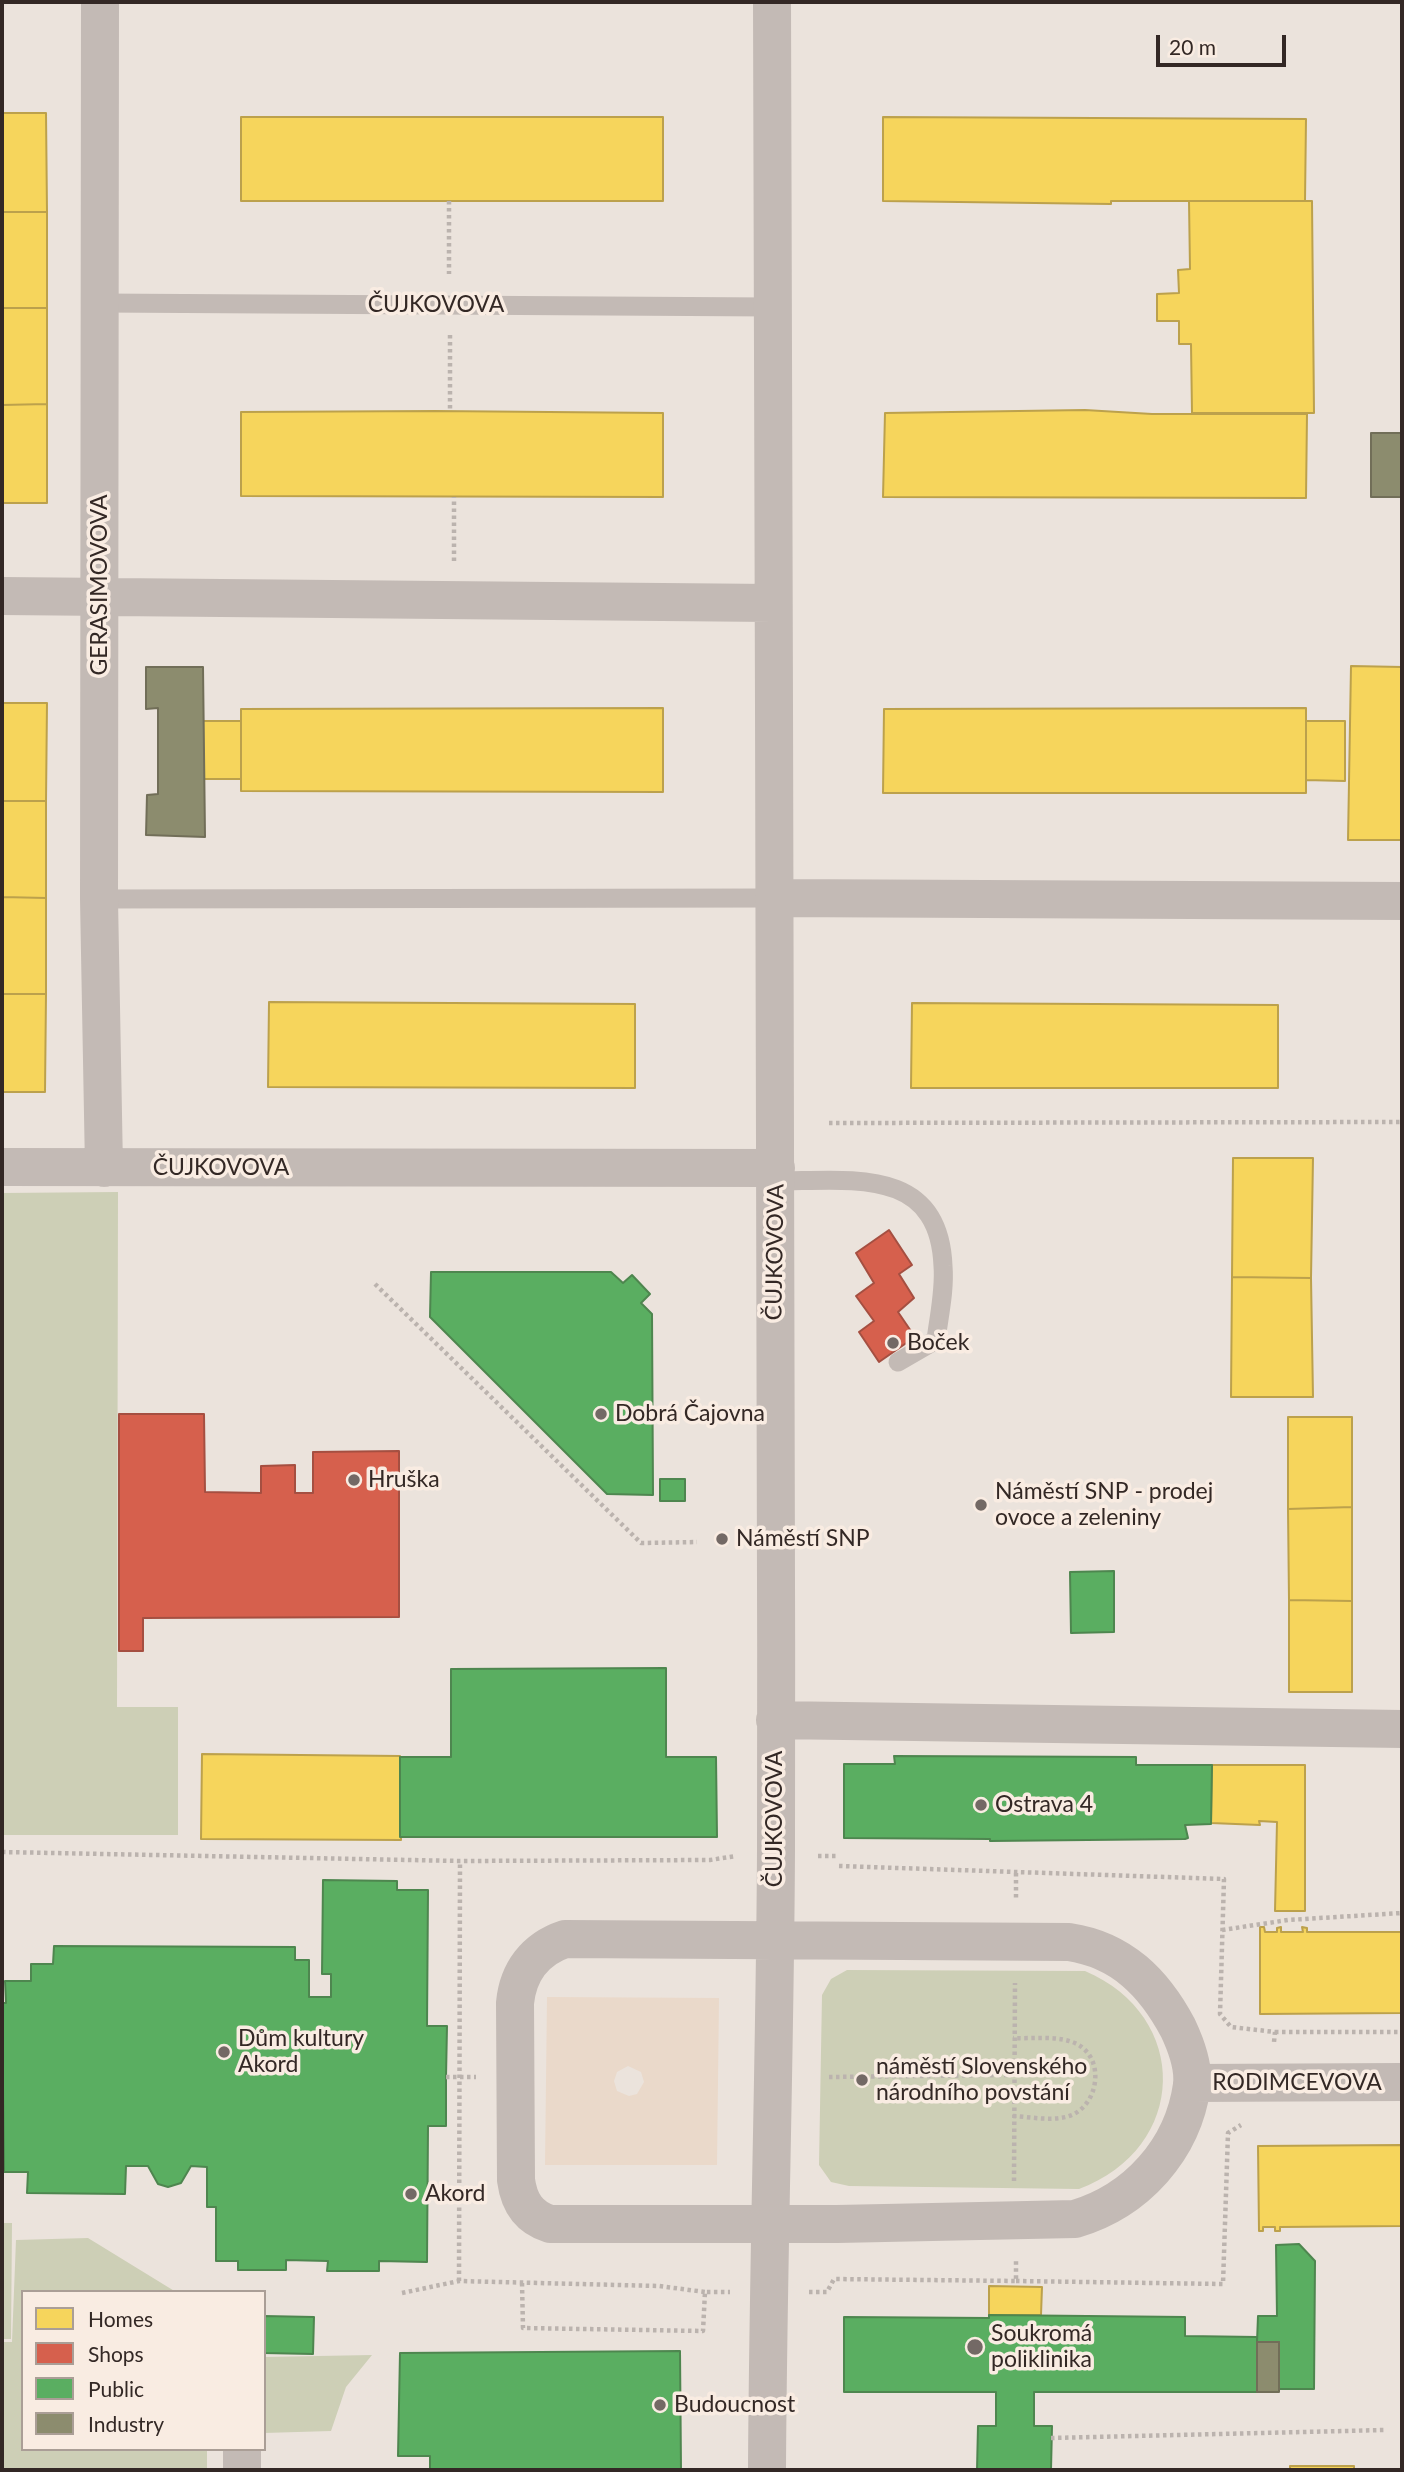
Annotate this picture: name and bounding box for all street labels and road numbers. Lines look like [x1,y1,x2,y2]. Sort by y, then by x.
street label: ČUJKOVOVA [368,291,504,319]
street label: GERASIMOVOVA [86,494,114,676]
street label: ČUJKOVOVA [153,1154,289,1182]
street label: ČUJKOVOVA [760,1184,790,1320]
street label: ČUJKOVOVA [761,1751,789,1887]
street label: RODIMCEVOVA [1212,2069,1382,2097]

